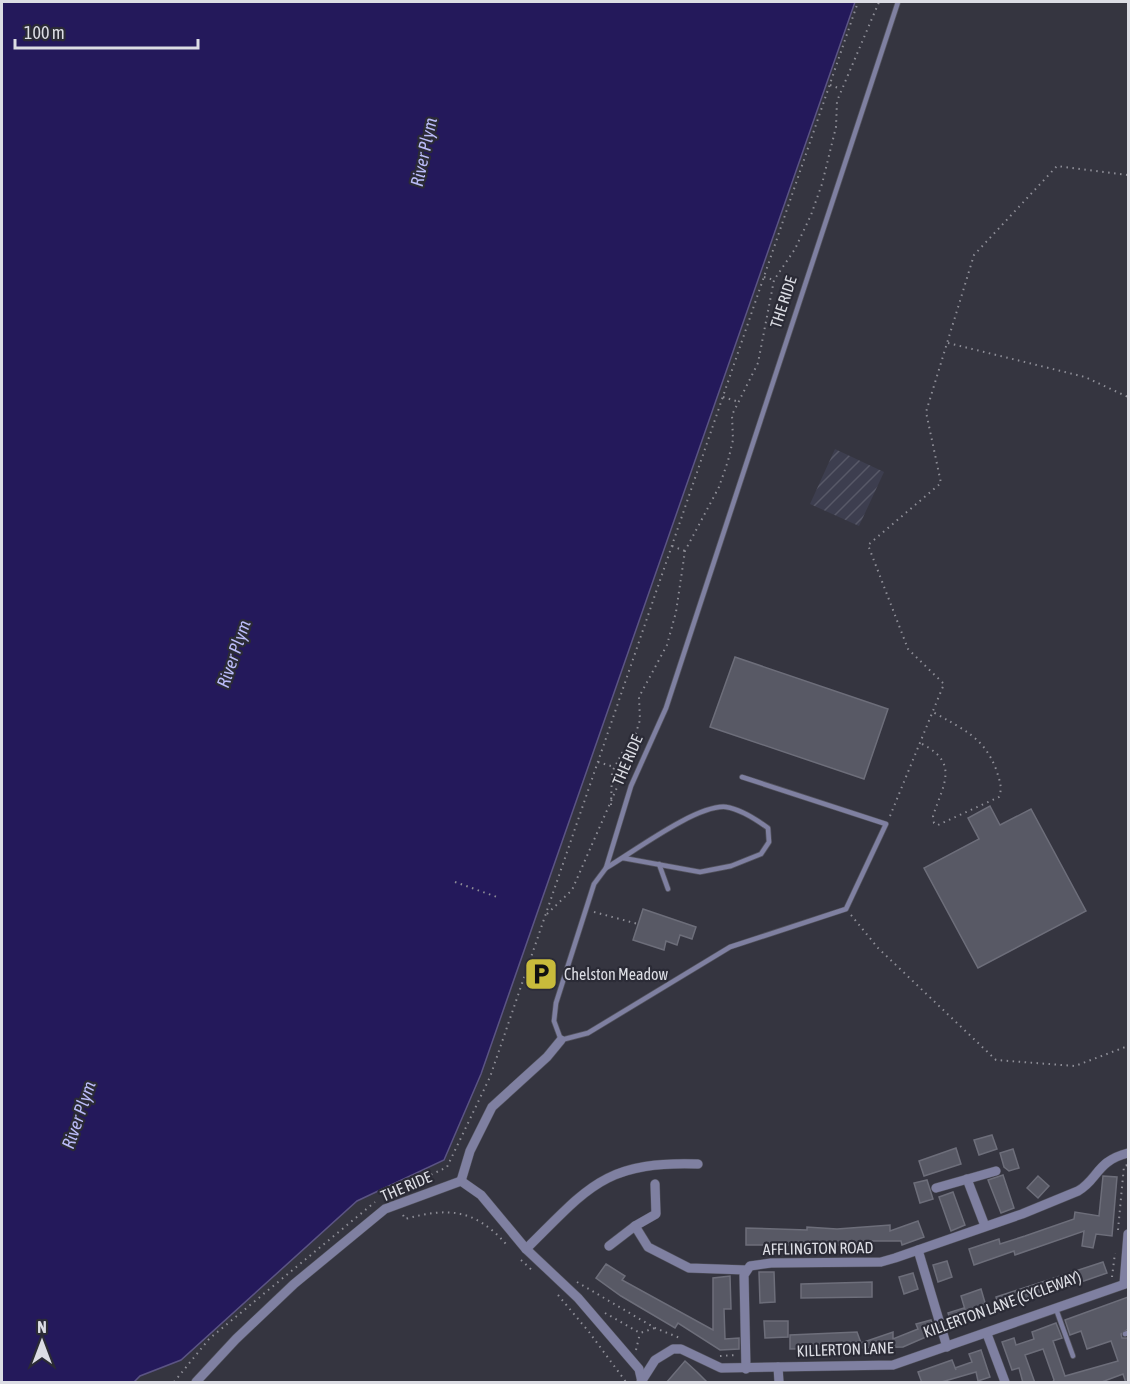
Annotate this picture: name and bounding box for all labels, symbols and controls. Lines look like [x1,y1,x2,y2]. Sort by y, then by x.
scale bar [15,12,198,50]
text: 100 m [24,22,65,43]
water label: River Plym [406,115,441,188]
street label: THE RIDE [766,274,800,330]
water label: River Plym [212,617,255,690]
street label: THE RIDE [608,732,646,788]
parking icon: Chelston Meadow [523,956,559,992]
place label: Chelston Meadow [564,965,668,983]
water label: River Plym [57,1078,100,1151]
street label: THE RIDE [378,1167,434,1205]
street label: AFFLINGTON ROAD [763,1238,873,1258]
street label: KILLERTON LANE (CYCLEWAY) [921,1267,1084,1342]
north arrow [12,1312,72,1372]
text: N [37,1318,47,1336]
street label: KILLERTON LANE [796,1338,894,1360]

